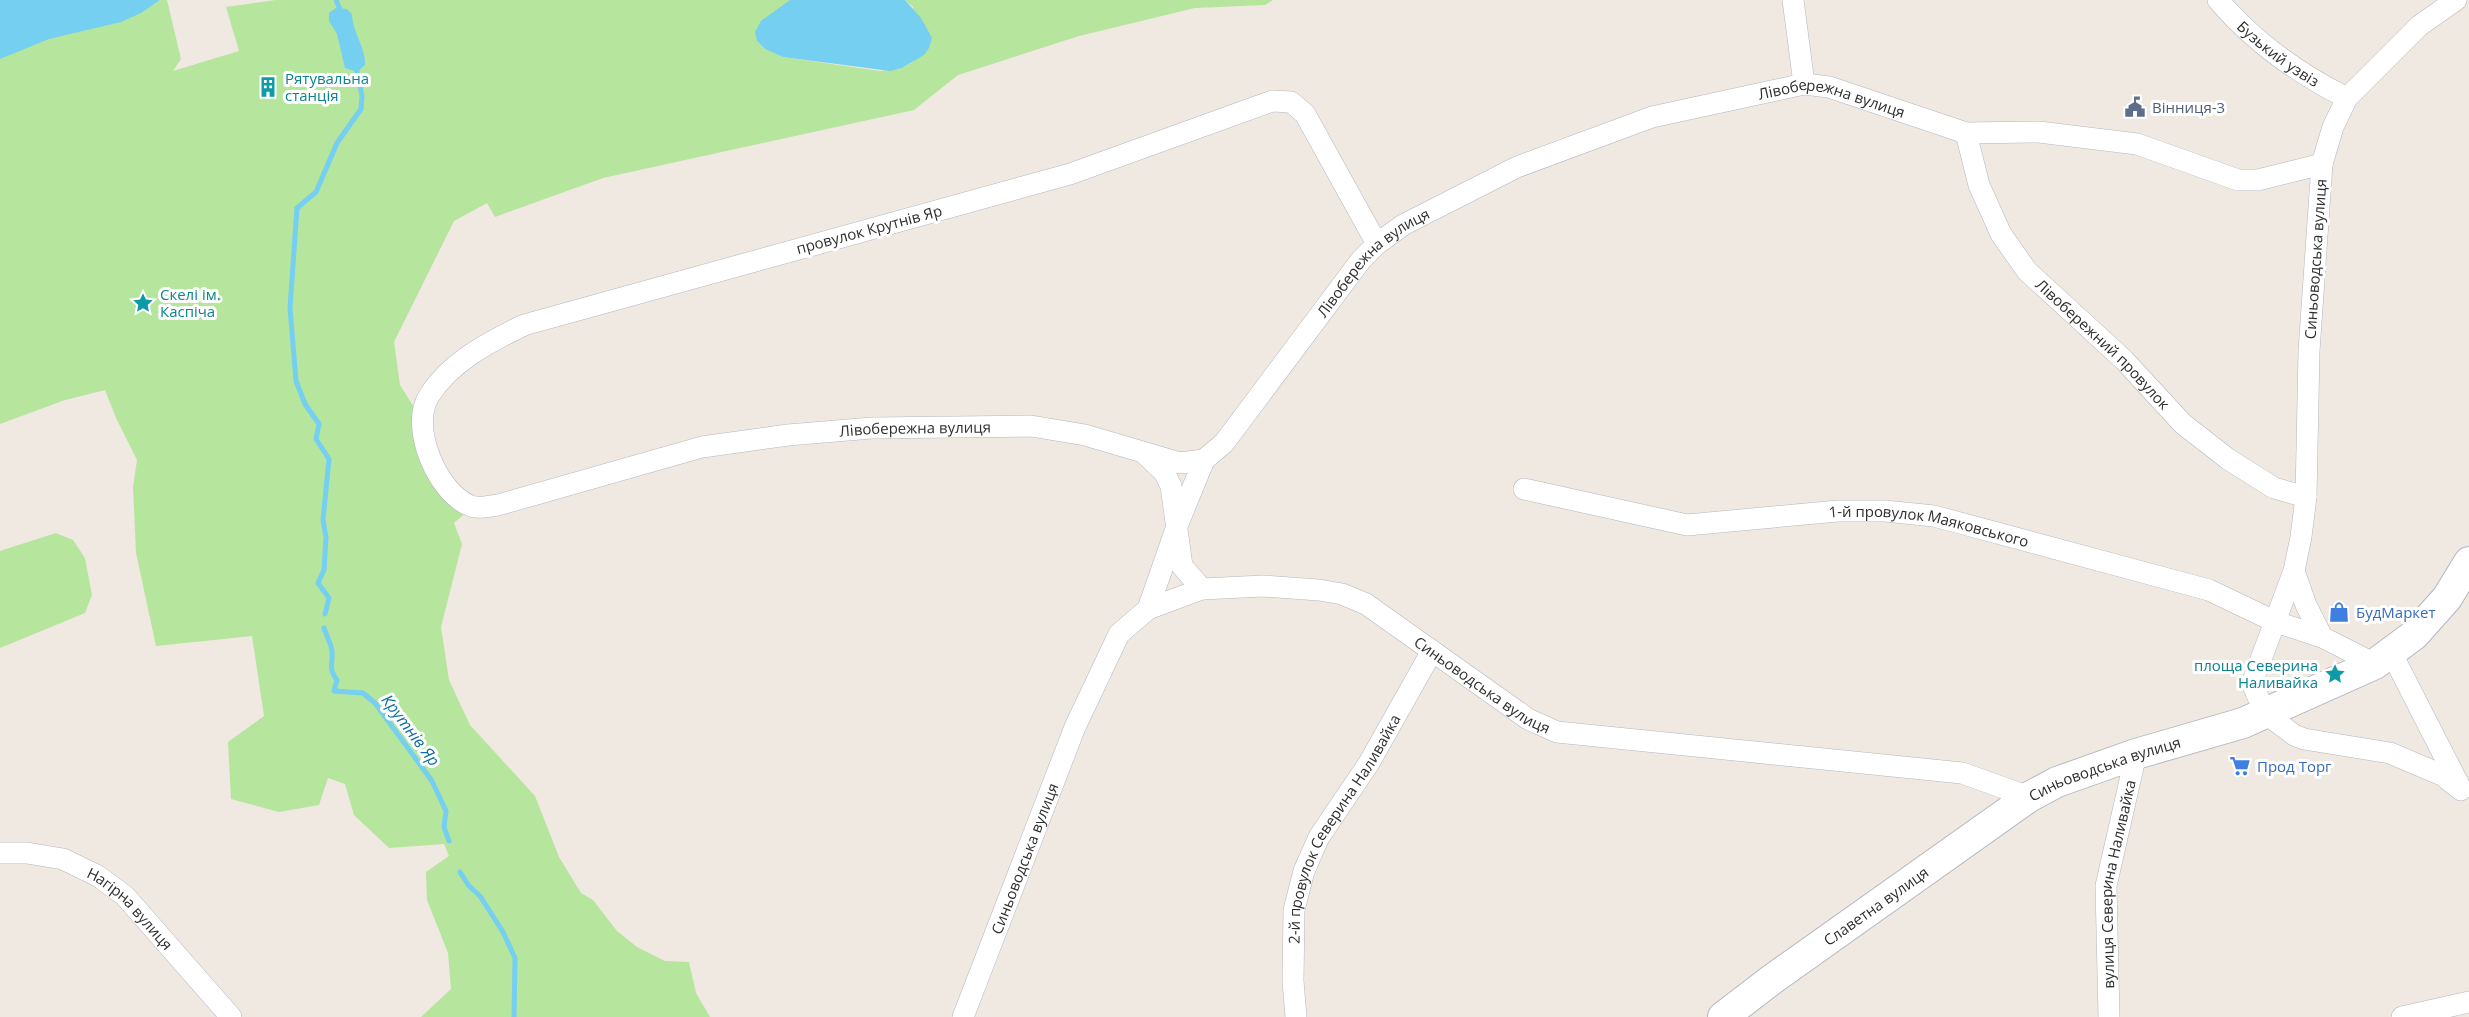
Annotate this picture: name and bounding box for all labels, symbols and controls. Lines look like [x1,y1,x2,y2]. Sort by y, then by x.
street label: Бузький узвіз [2233,16,2323,91]
place label: Рятувальна станція [285,68,369,105]
street label: Лівобережна вулиця [1756,74,1908,122]
building icon: Рятувальна станція [256,75,280,99]
public building icon: Вінниця-3 [2123,95,2147,119]
place label: Вінниця-3 [2152,97,2225,117]
street label: Синьоводська вулиця [2299,178,2331,340]
street label: провулок Крутнів Яр [794,200,944,258]
street label: Лівобережна вулиця [1312,203,1433,321]
street label: Лівобережний провулок [2032,274,2175,414]
place label: Скелі ім. Каспіча [160,284,221,321]
place icon: Скелі ім. Каспіча [131,291,155,315]
street label: Лівобережна вулиця [839,417,991,441]
street label: 1-й провулок Маяковського [1828,501,2031,551]
shop icon: БудМаркет [2327,600,2351,624]
place label: БудМаркет [2356,602,2436,622]
street label: Синьоводська вулиця [1410,631,1554,738]
place label: площа Северина Наливайка [2194,655,2318,692]
place icon: площа Северина Наливайка [2323,662,2347,686]
water label: Крутнів Яр [377,690,445,770]
street label: 2-й провулок Северина Наливайка [1284,710,1405,944]
street label: Синьоводська вулиця [2025,732,2183,805]
supermarket icon: Прод Торг [2228,754,2252,778]
place label: Прод Торг [2257,756,2332,776]
street label: вулиця Северина Наливайка [2096,778,2140,989]
street label: Синьоводська вулиця [986,780,1063,937]
street label: Нагірна вулиця [84,862,178,954]
street label: Славетна вулиця [1819,862,1932,950]

